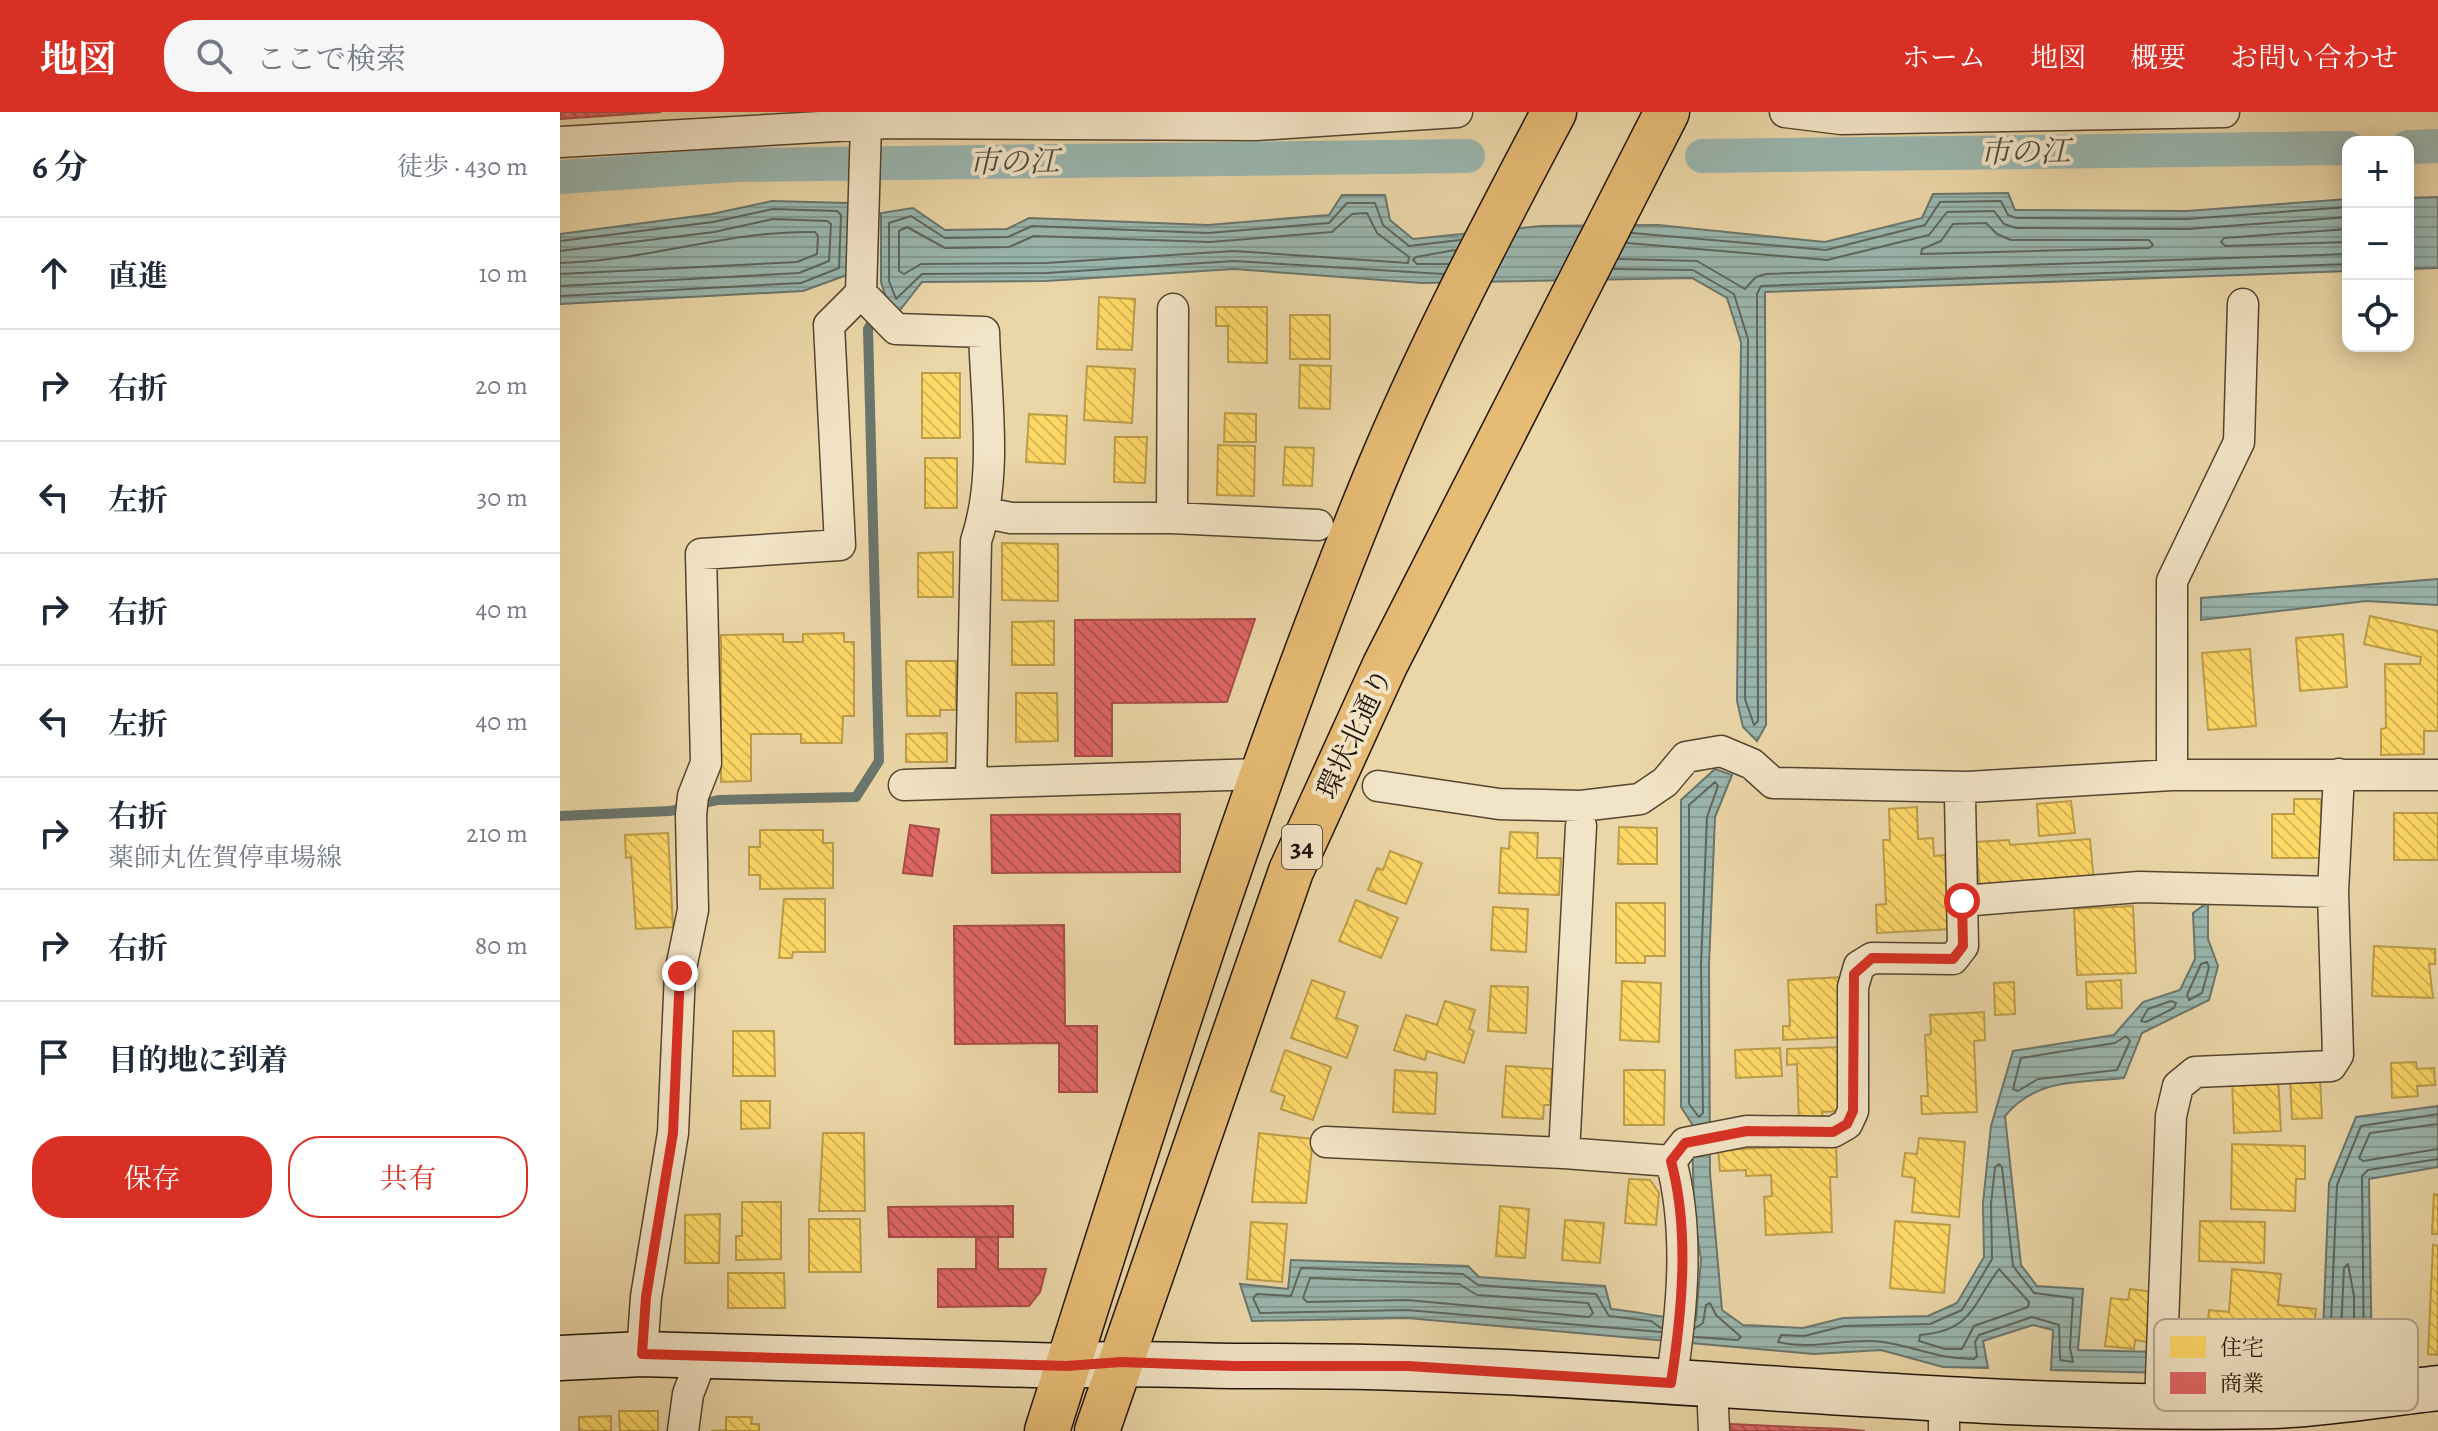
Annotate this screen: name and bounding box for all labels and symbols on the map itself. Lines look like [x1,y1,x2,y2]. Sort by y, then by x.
water label: 市の江 [1980,131,2074,173]
water label: 市の江 [969,141,1063,183]
street label: 環状北通り [1308,662,1402,805]
road number: 34 [1282,825,1322,869]
route start [1944,883,1980,919]
route end [662,955,698,991]
legend [2154,1319,2418,1411]
text: 住宅 [2220,1333,2264,1363]
text: 商業 [2220,1369,2264,1399]

